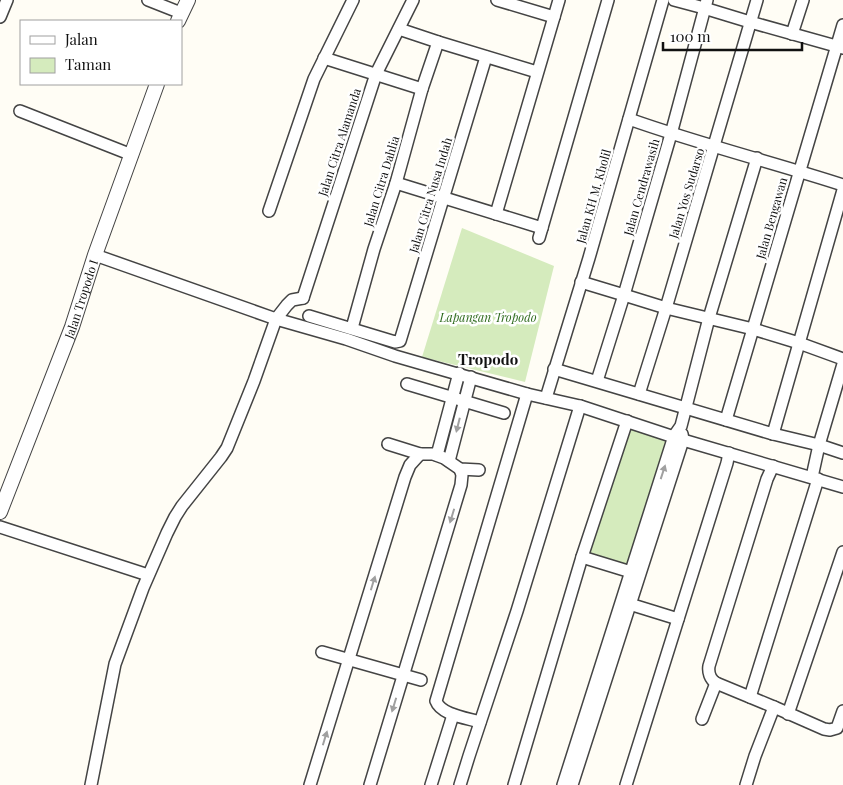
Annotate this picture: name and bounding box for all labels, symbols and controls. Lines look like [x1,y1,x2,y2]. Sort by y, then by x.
legend [20,20,182,85]
scale bar [663,20,802,52]
text: 100 m [670,26,711,46]
text: Jalan [64,29,98,49]
text: Taman [65,54,111,74]
street label: Jalan Citra Alamanda [314,86,364,199]
street label: Jalan Citra Dahlia [359,134,402,229]
street label: Jalan Citra Nusa Indah [405,135,455,256]
street label: Jalan Cendrawasih [619,137,662,238]
street label: Jalan Yos Sudarso [664,145,707,241]
street label: Jalan KH M. Kholil [572,146,614,246]
street label: Jalan Bengawan [751,175,790,262]
street label: Jalan Tropodo I [60,257,101,342]
park label: Lapangan Tropodo [438,309,537,325]
district label: Tropodo [458,349,518,369]
one-way arrow [454,418,462,433]
one-way arrow [659,464,667,479]
one-way arrow [447,508,455,523]
one-way arrow [369,576,377,591]
one-way arrow [390,698,398,713]
one-way arrow [321,731,329,746]

